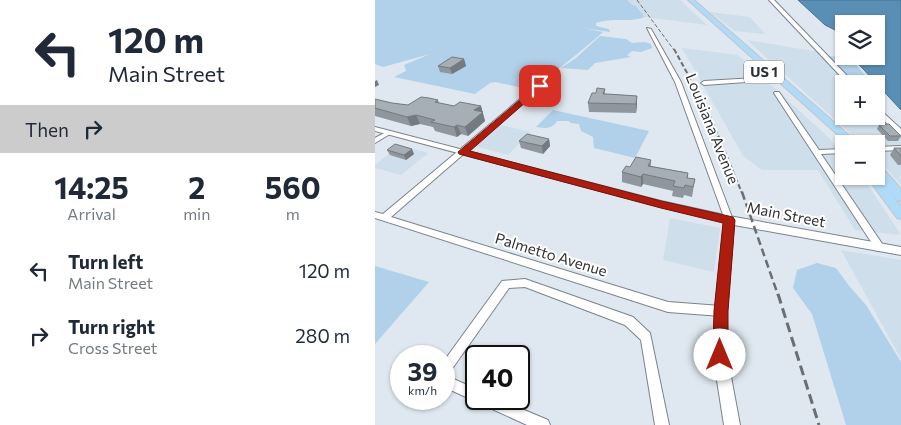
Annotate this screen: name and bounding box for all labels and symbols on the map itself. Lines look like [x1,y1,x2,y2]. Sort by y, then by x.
road number: US 1 [744,61,784,84]
pin [519,65,561,107]
street label: Louisiana Avenue [683,71,743,187]
street label: Main Street [745,198,827,230]
street label: Palmetto Avenue [493,228,609,280]
position arrow [693,328,745,380]
speed limit sign: 40 [465,345,530,410]

